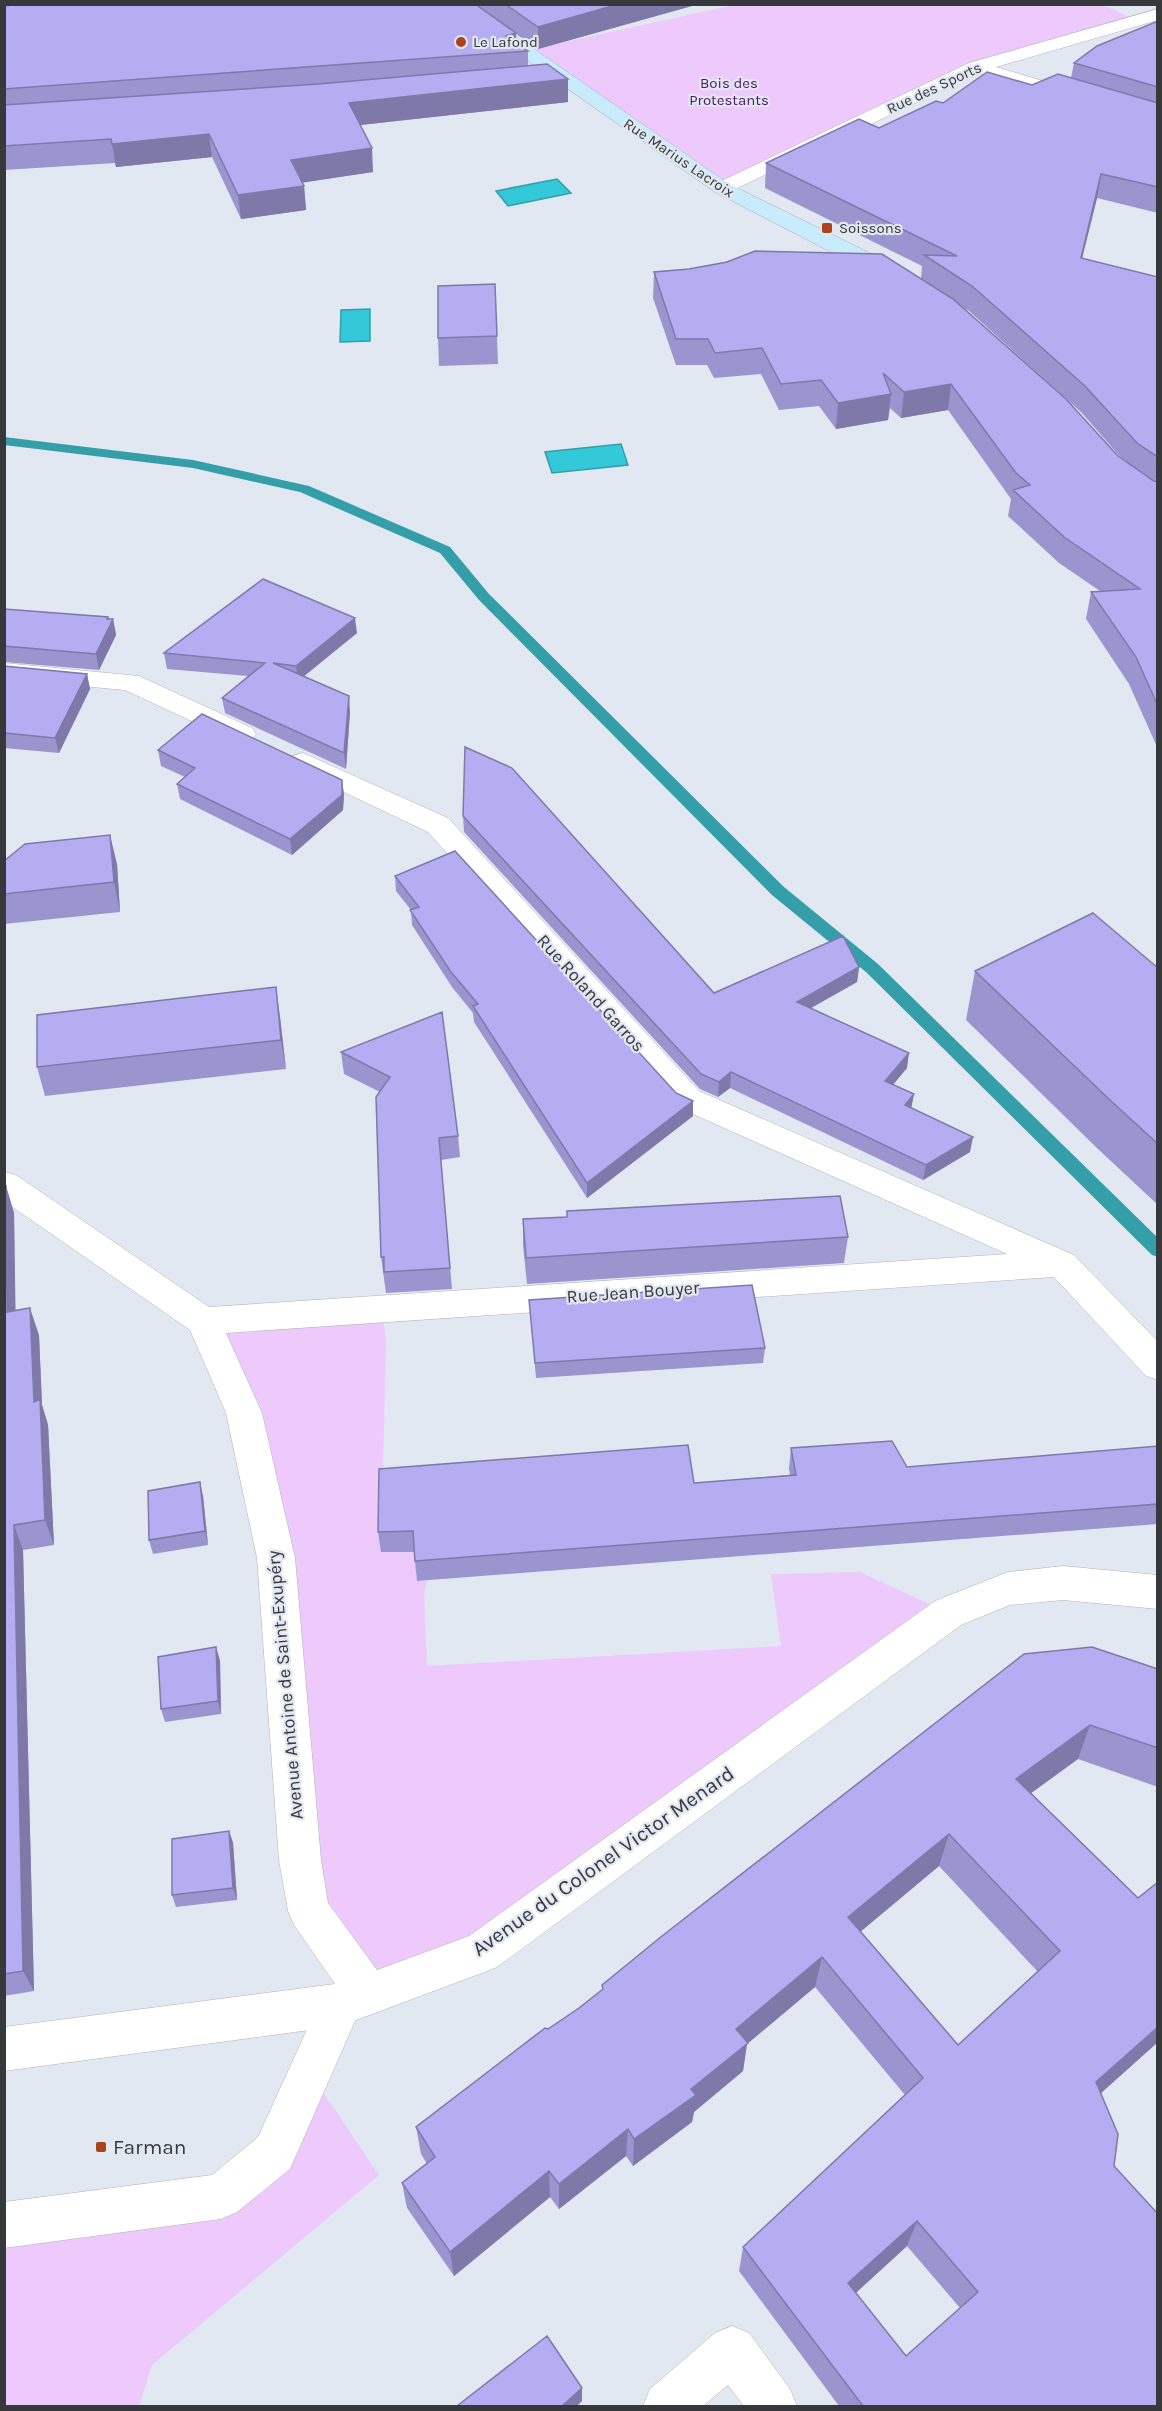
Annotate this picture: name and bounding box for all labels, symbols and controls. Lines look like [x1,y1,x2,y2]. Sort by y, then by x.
place label: Le Lafond [473,33,538,51]
marker: Le Lafond [454,35,468,49]
street label: Rue des Sports [884,58,984,118]
park label: Bois des Protestants [689,74,769,109]
street label: Rue Marius Lacroix [620,114,738,202]
place label: Soissons [839,219,902,237]
marker: Soissons [820,221,834,235]
street label: Rue Roland Garros [532,930,650,1056]
street label: Rue Jean Bouyer [566,1276,701,1308]
street label: Avenue Antoine de Saint-Exupéry [262,1549,308,1821]
street label: Avenue du Colonel Victor Menard [468,1761,738,1961]
place label: Farman [113,2135,187,2159]
marker: Farman [94,2140,108,2154]

